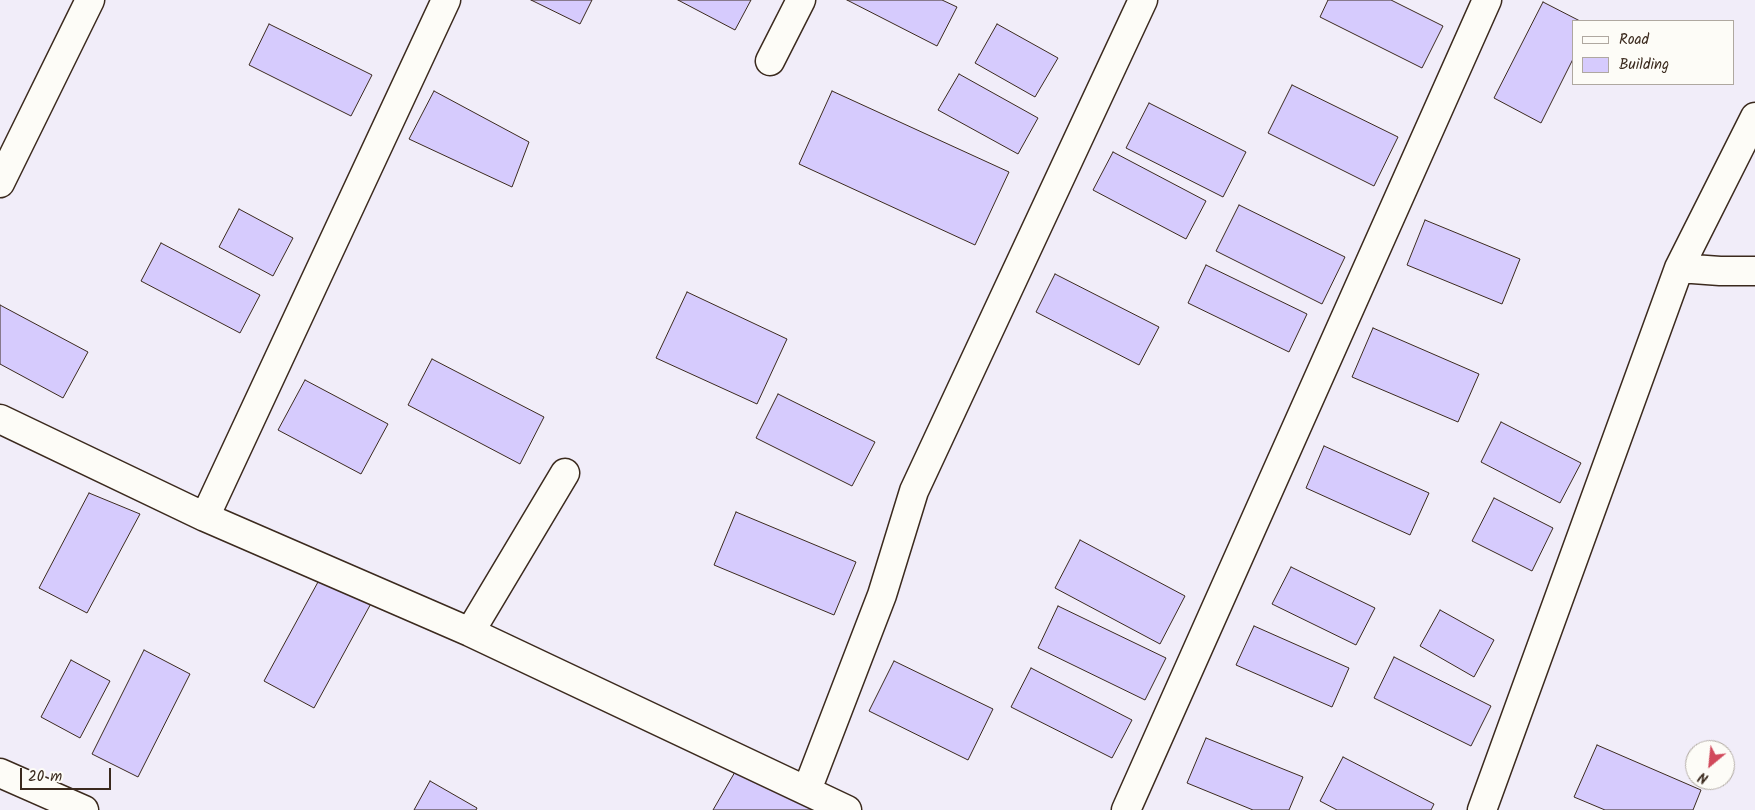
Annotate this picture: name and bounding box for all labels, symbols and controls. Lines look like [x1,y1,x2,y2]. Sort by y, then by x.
legend [1572,20,1735,85]
text: Road [1619,28,1649,52]
text: Building [1619,53,1669,77]
north arrow [1685,740,1735,790]
scale bar [22,758,114,790]
text: 20 m [28,765,62,789]
text: N [1694,766,1712,789]

